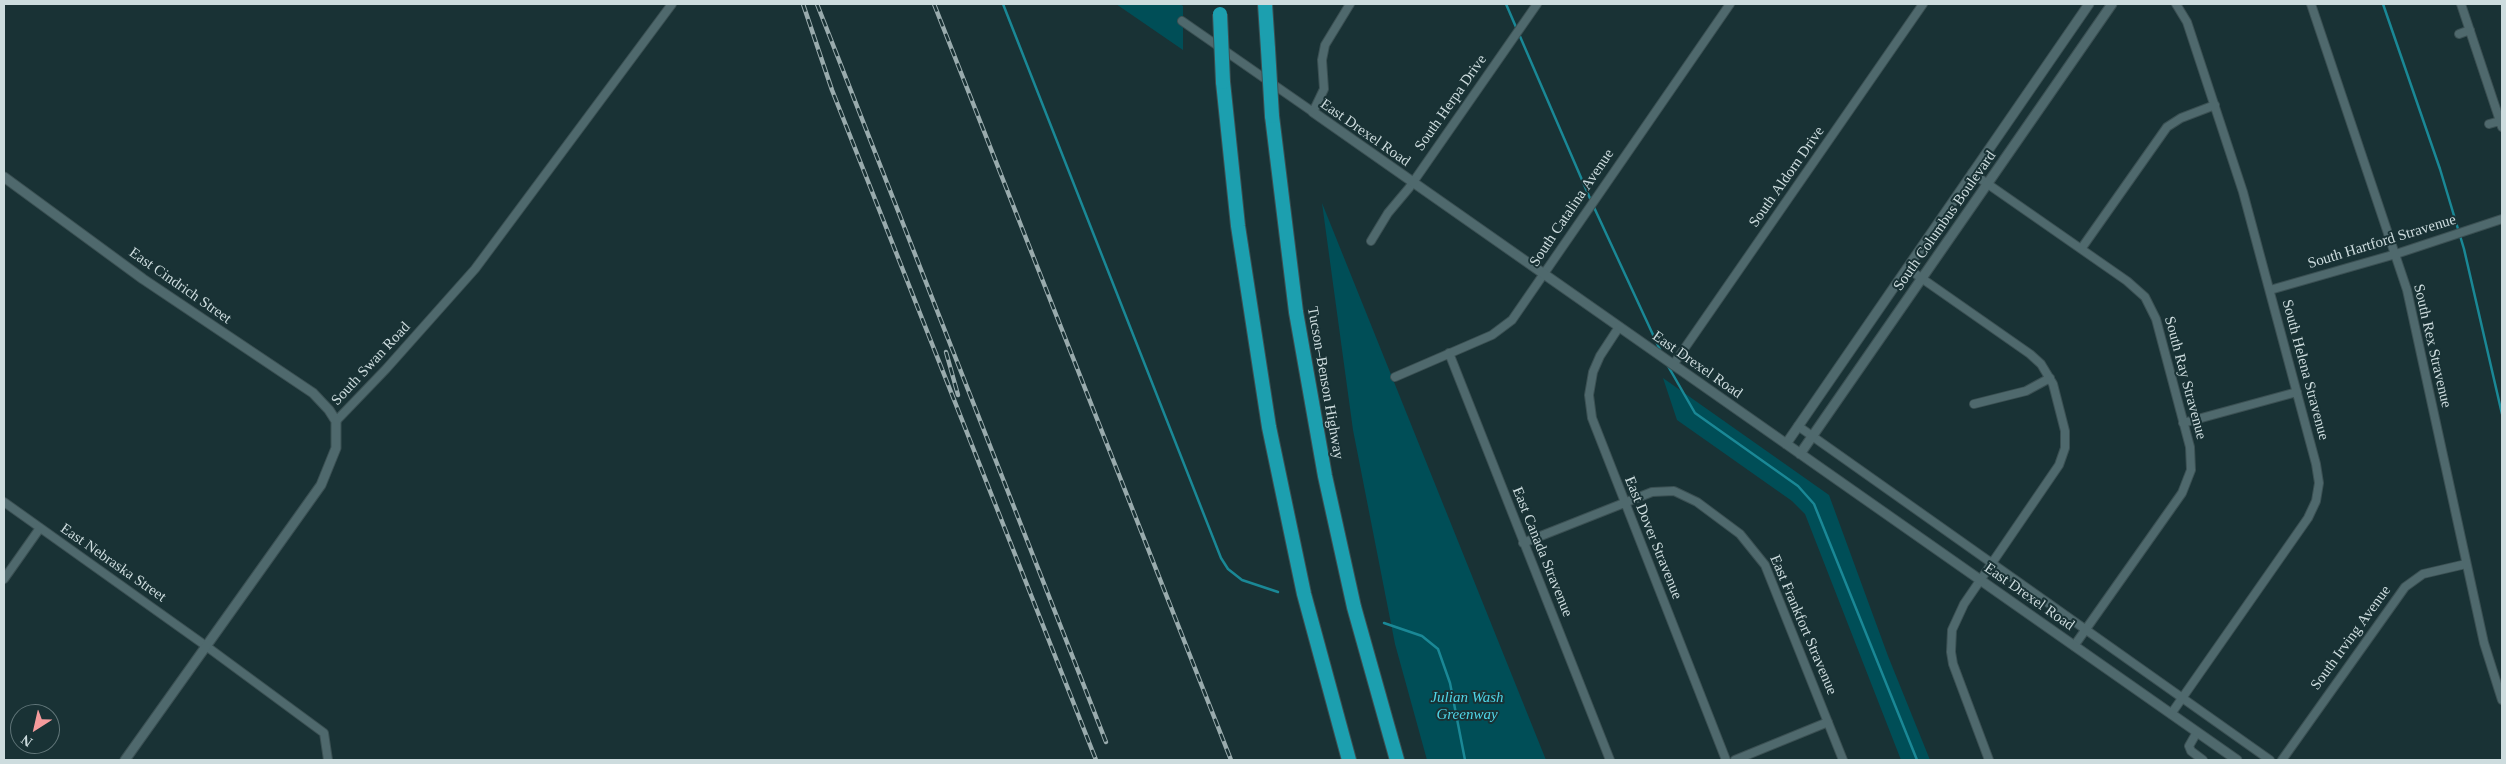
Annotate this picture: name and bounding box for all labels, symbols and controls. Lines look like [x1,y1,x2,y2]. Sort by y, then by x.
street label: South Herpa Drive [1411,51,1491,155]
street label: East Drexel Road [1317,95,1413,171]
street label: South Aldorn Drive [1745,123,1829,231]
street label: South Catalina Avenue [1526,146,1618,270]
street label: South Columbus Boulevard [1890,148,2000,294]
street label: South Hartford Stravenue [2306,211,2458,273]
street label: East Cindrich Street [125,244,235,328]
street label: South Rex Stravenue [2409,282,2455,410]
street label: South Helena Stravenue [2278,298,2332,442]
street label: Tucson–Benson Highway [1303,305,1347,461]
street label: South Ray Stravenue [2160,315,2210,441]
street label: South Swan Road [328,319,414,409]
street label: East Drexel Road [1649,327,1745,403]
street label: East Dover Stravenue [1620,474,1686,602]
street label: East Canada Stravenue [1508,485,1576,619]
street label: East Nebraska Street [57,520,169,606]
street label: East Frankfort Stravenue [1765,552,1841,698]
street label: East Drexel Road [1981,559,2077,635]
street label: South Irving Avenue [2307,582,2395,694]
park label: Julian Wash Greenway [1430,689,1504,724]
north arrow [10,704,60,754]
text: N [18,732,35,750]

